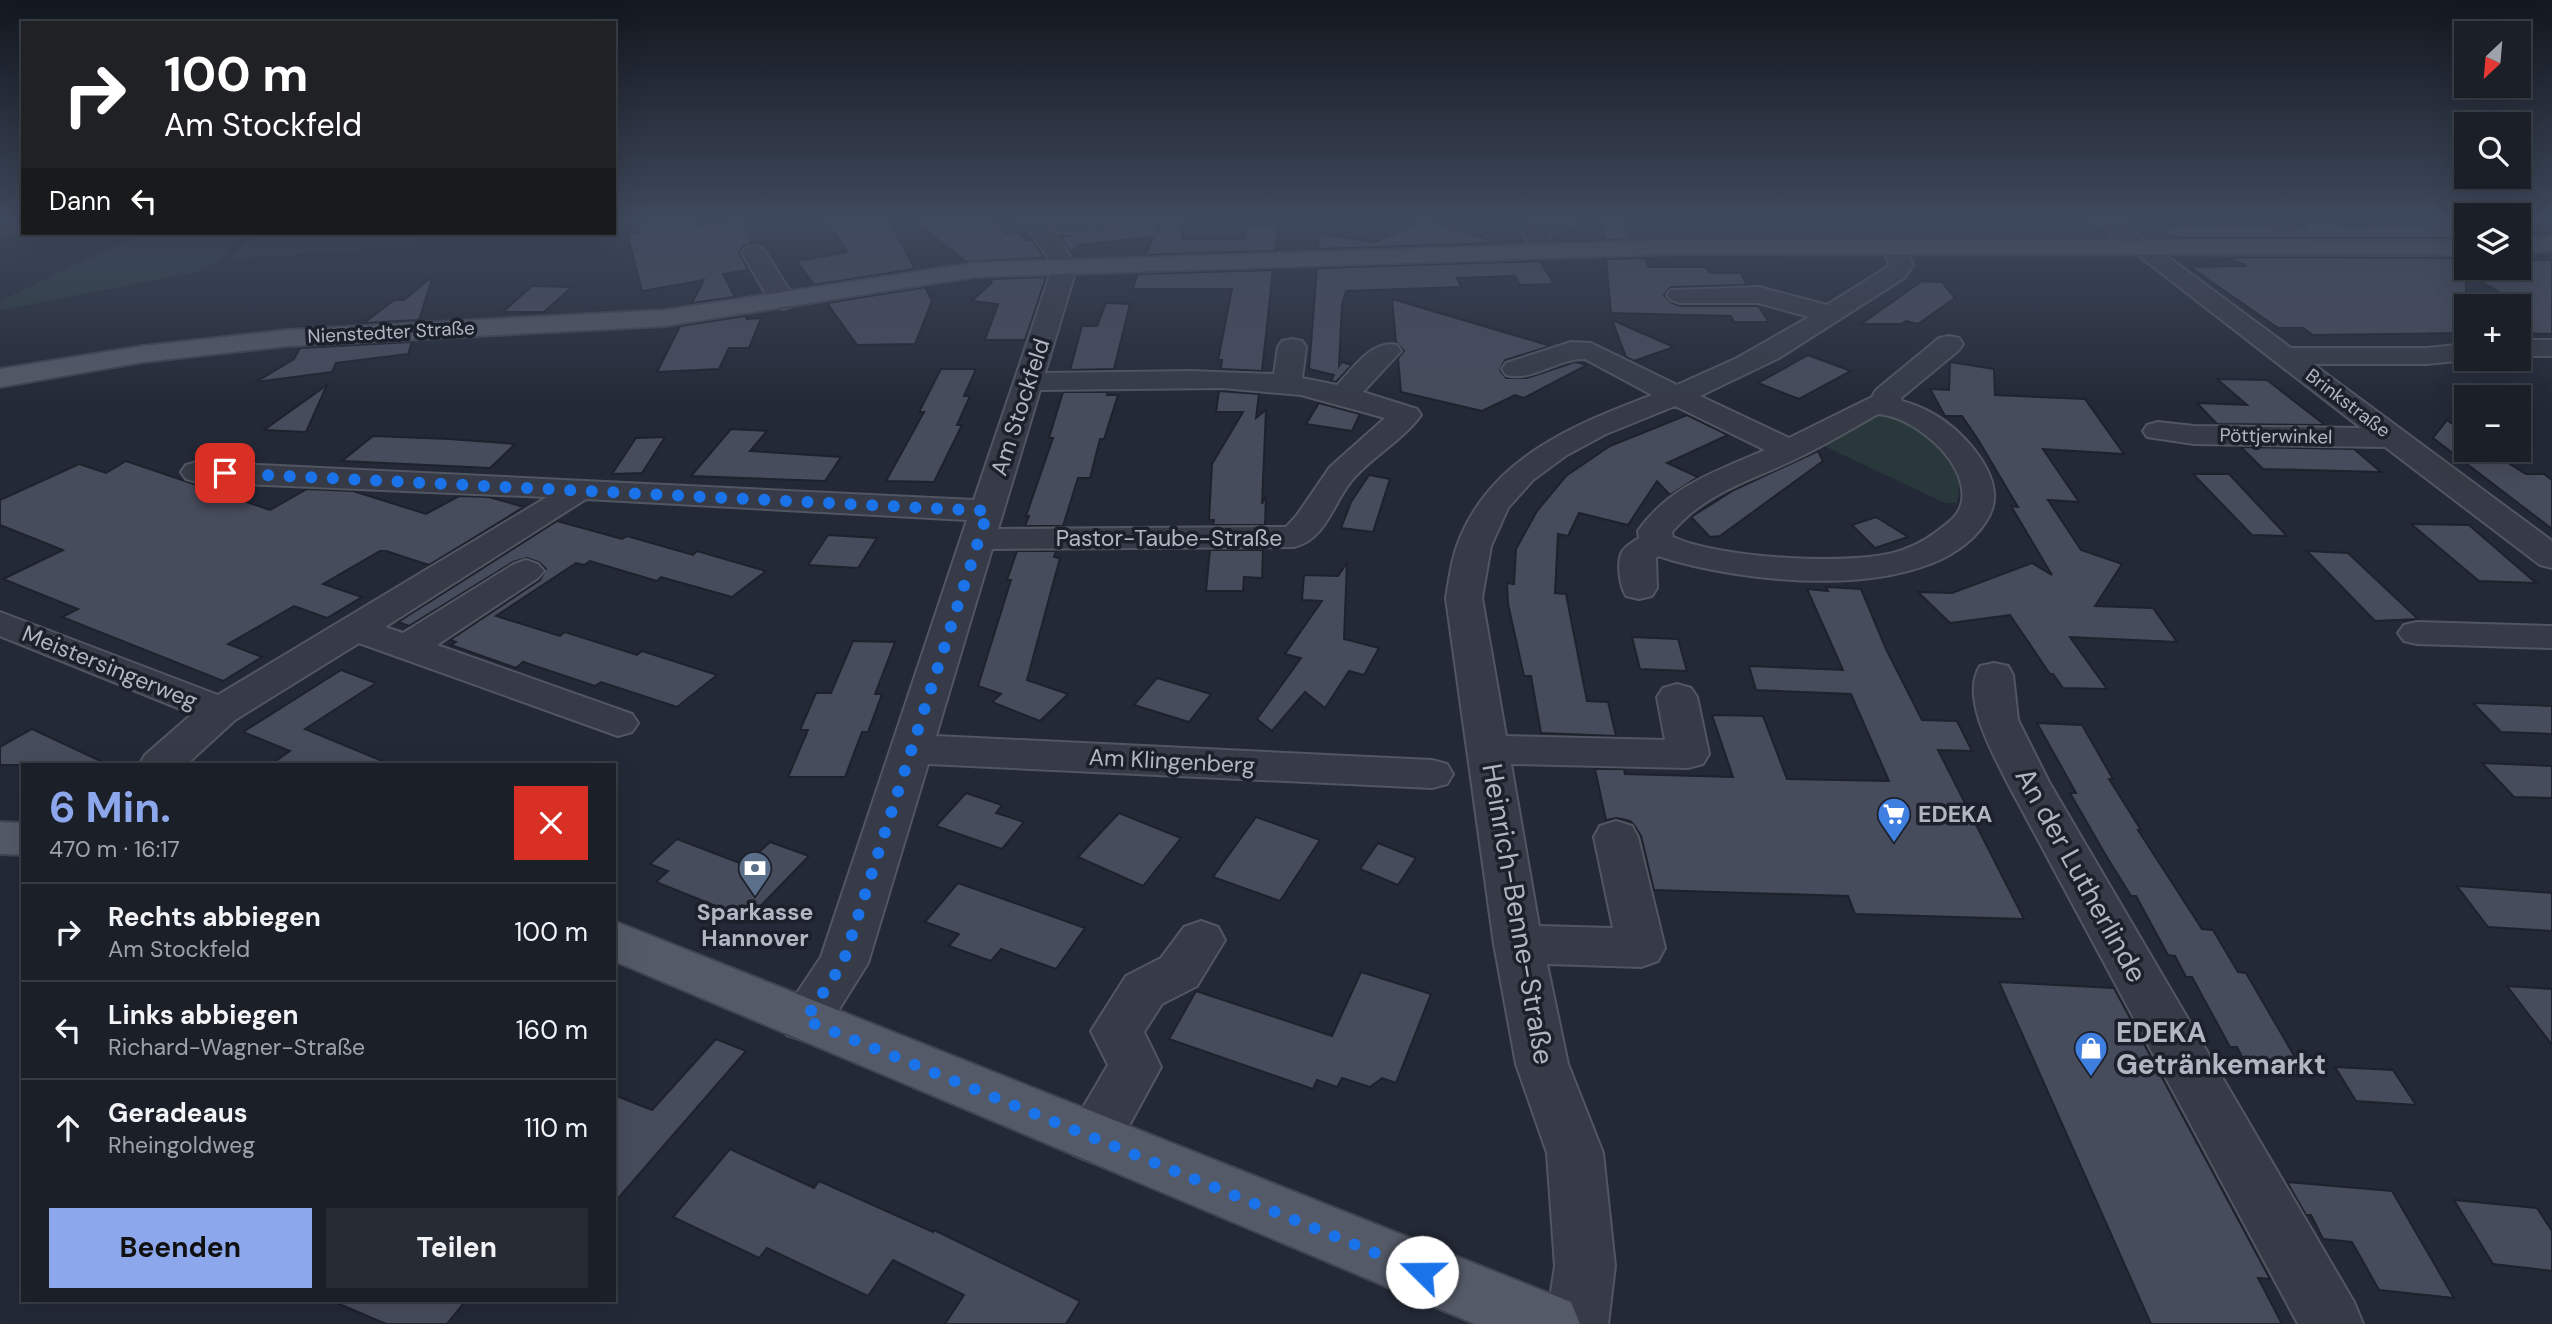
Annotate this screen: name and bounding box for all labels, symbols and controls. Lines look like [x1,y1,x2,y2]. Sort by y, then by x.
north arrow [2454,21,2530,98]
map controls [2454,21,2531,462]
text: 100 m [164,42,308,106]
icon: right [49,49,140,140]
text: Am Stockfeld [164,104,362,146]
button: search [2454,112,2531,189]
icon: left [125,182,163,220]
text: Dann [49,184,111,218]
button: layers [2454,203,2531,280]
button: + [2454,294,2531,371]
street label: Nienstedter Straße [307,315,475,349]
street label: Am Stockfeld [984,335,1056,479]
street label: Brinkstraße [2301,363,2395,443]
button: − [2454,385,2531,462]
street label: Pöttjerwinkel [2220,423,2332,449]
pin [195,443,255,503]
icon: arrive [206,454,244,492]
street label: Pastor-Taube-Straße [1056,523,1282,553]
street label: Meistersingerweg [18,618,202,716]
street label: Am Klingenberg [1088,742,1256,780]
street label: Heinrich-Benne-Straße [1473,761,1563,1067]
street label: An der Lutherlinde [2007,761,2155,989]
text: 6 Min. [49,780,171,835]
button: close [514,786,588,860]
supermarket icon: EDEKA [1875,795,1913,844]
place label: EDEKA [1918,799,1992,829]
text: 470 m · 16:17 [49,834,180,864]
bank icon: Sparkasse Hannover [736,849,774,898]
place label: Sparkasse Hannover [697,897,813,953]
text: Rechts abbiegen [108,900,321,934]
icon: right [49,913,87,951]
text: 100 m [514,915,588,949]
text: Am Stockfeld [108,934,250,964]
text: Links abbiegen [108,998,298,1032]
icon: left [49,1011,87,1049]
text: 160 m [516,1013,588,1047]
place label: EDEKA Getränkemarkt [2116,1014,2326,1083]
shop icon: EDEKA Getränkemarkt [2072,1029,2110,1078]
text: Richard-Wagner-Straße [108,1032,365,1062]
text: Geradeaus [108,1096,248,1130]
icon: ahead [49,1109,87,1147]
text: 110 m [524,1111,588,1145]
text: Rheingoldweg [108,1130,255,1160]
button: Beenden [49,1208,312,1288]
button: Teilen [326,1208,588,1288]
position arrow [1385,1235,1459,1309]

